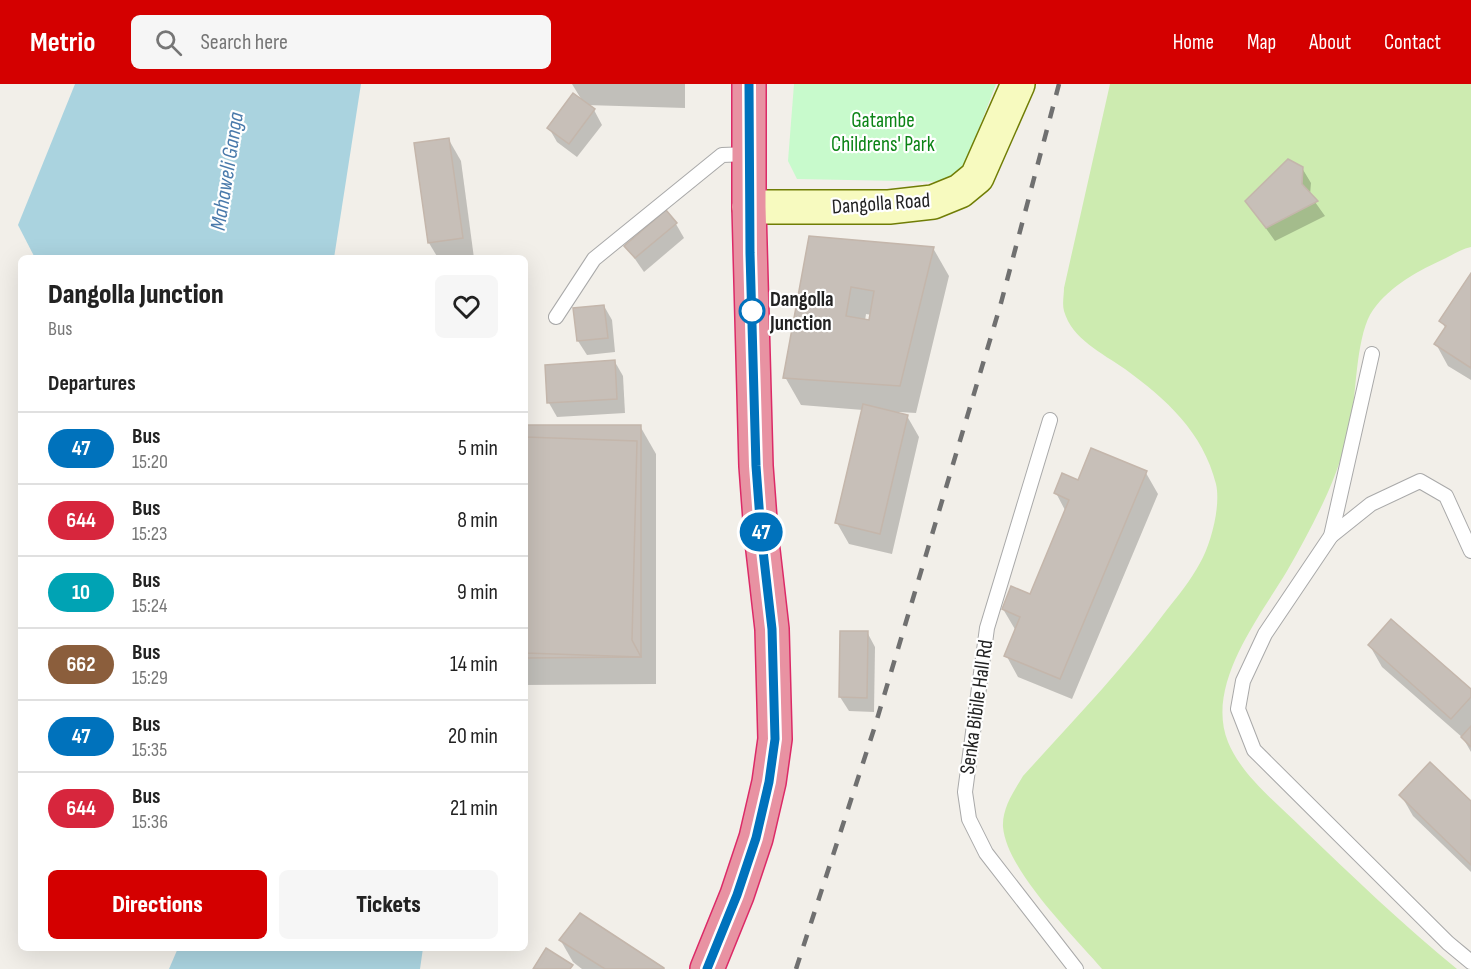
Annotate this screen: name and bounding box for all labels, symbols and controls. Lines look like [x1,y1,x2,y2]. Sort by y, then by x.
search box [131,15,551,69]
text: Metrio [30,26,95,59]
icon: search [152,26,185,59]
text: Search here [200,29,288,56]
text: Home [1173,30,1214,55]
text: Map [1247,30,1276,55]
text: About [1309,30,1351,55]
text: Contact [1384,30,1441,55]
park label: Gatambe Childrens' Park [831,108,935,157]
water label: Mahaweli Ganga [205,110,250,232]
street label: Dangolla Road [831,188,931,219]
button: heart [435,275,498,338]
text: Dangolla Junction [48,278,224,311]
place label: Dangolla Junction [769,287,834,336]
marker: Dangolla Junction [739,298,765,324]
text: Bus [48,317,72,341]
text: Departures [48,370,136,397]
text: Bus [132,423,161,450]
text: 5 min [458,435,498,462]
text: 47 [72,436,90,461]
text: 15:20 [132,450,168,474]
text: Bus [132,495,161,522]
text: 8 min [457,507,498,534]
text: 644 [66,508,96,533]
line badge: 47 [734,512,788,552]
text: 47 [752,520,770,545]
text: 15:23 [132,522,167,546]
text: Bus [132,567,161,594]
text: 9 min [457,579,498,606]
text: 10 [72,580,90,605]
text: 15:24 [132,594,167,618]
street label: Senka Bibile Hall Rd [955,638,998,776]
text: Bus [132,639,161,666]
text: 14 min [450,651,498,678]
text: 662 [66,652,96,677]
text: 15:29 [132,666,168,690]
text: Bus [132,711,161,738]
text: 20 min [448,723,498,750]
text: 47 [72,724,90,749]
text: 15:35 [132,738,167,762]
text: Bus [132,783,161,810]
text: 21 min [450,795,498,822]
text: 644 [66,796,96,821]
text: 15:36 [132,810,168,834]
button: Directions [48,870,267,939]
button: Tickets [279,870,498,939]

